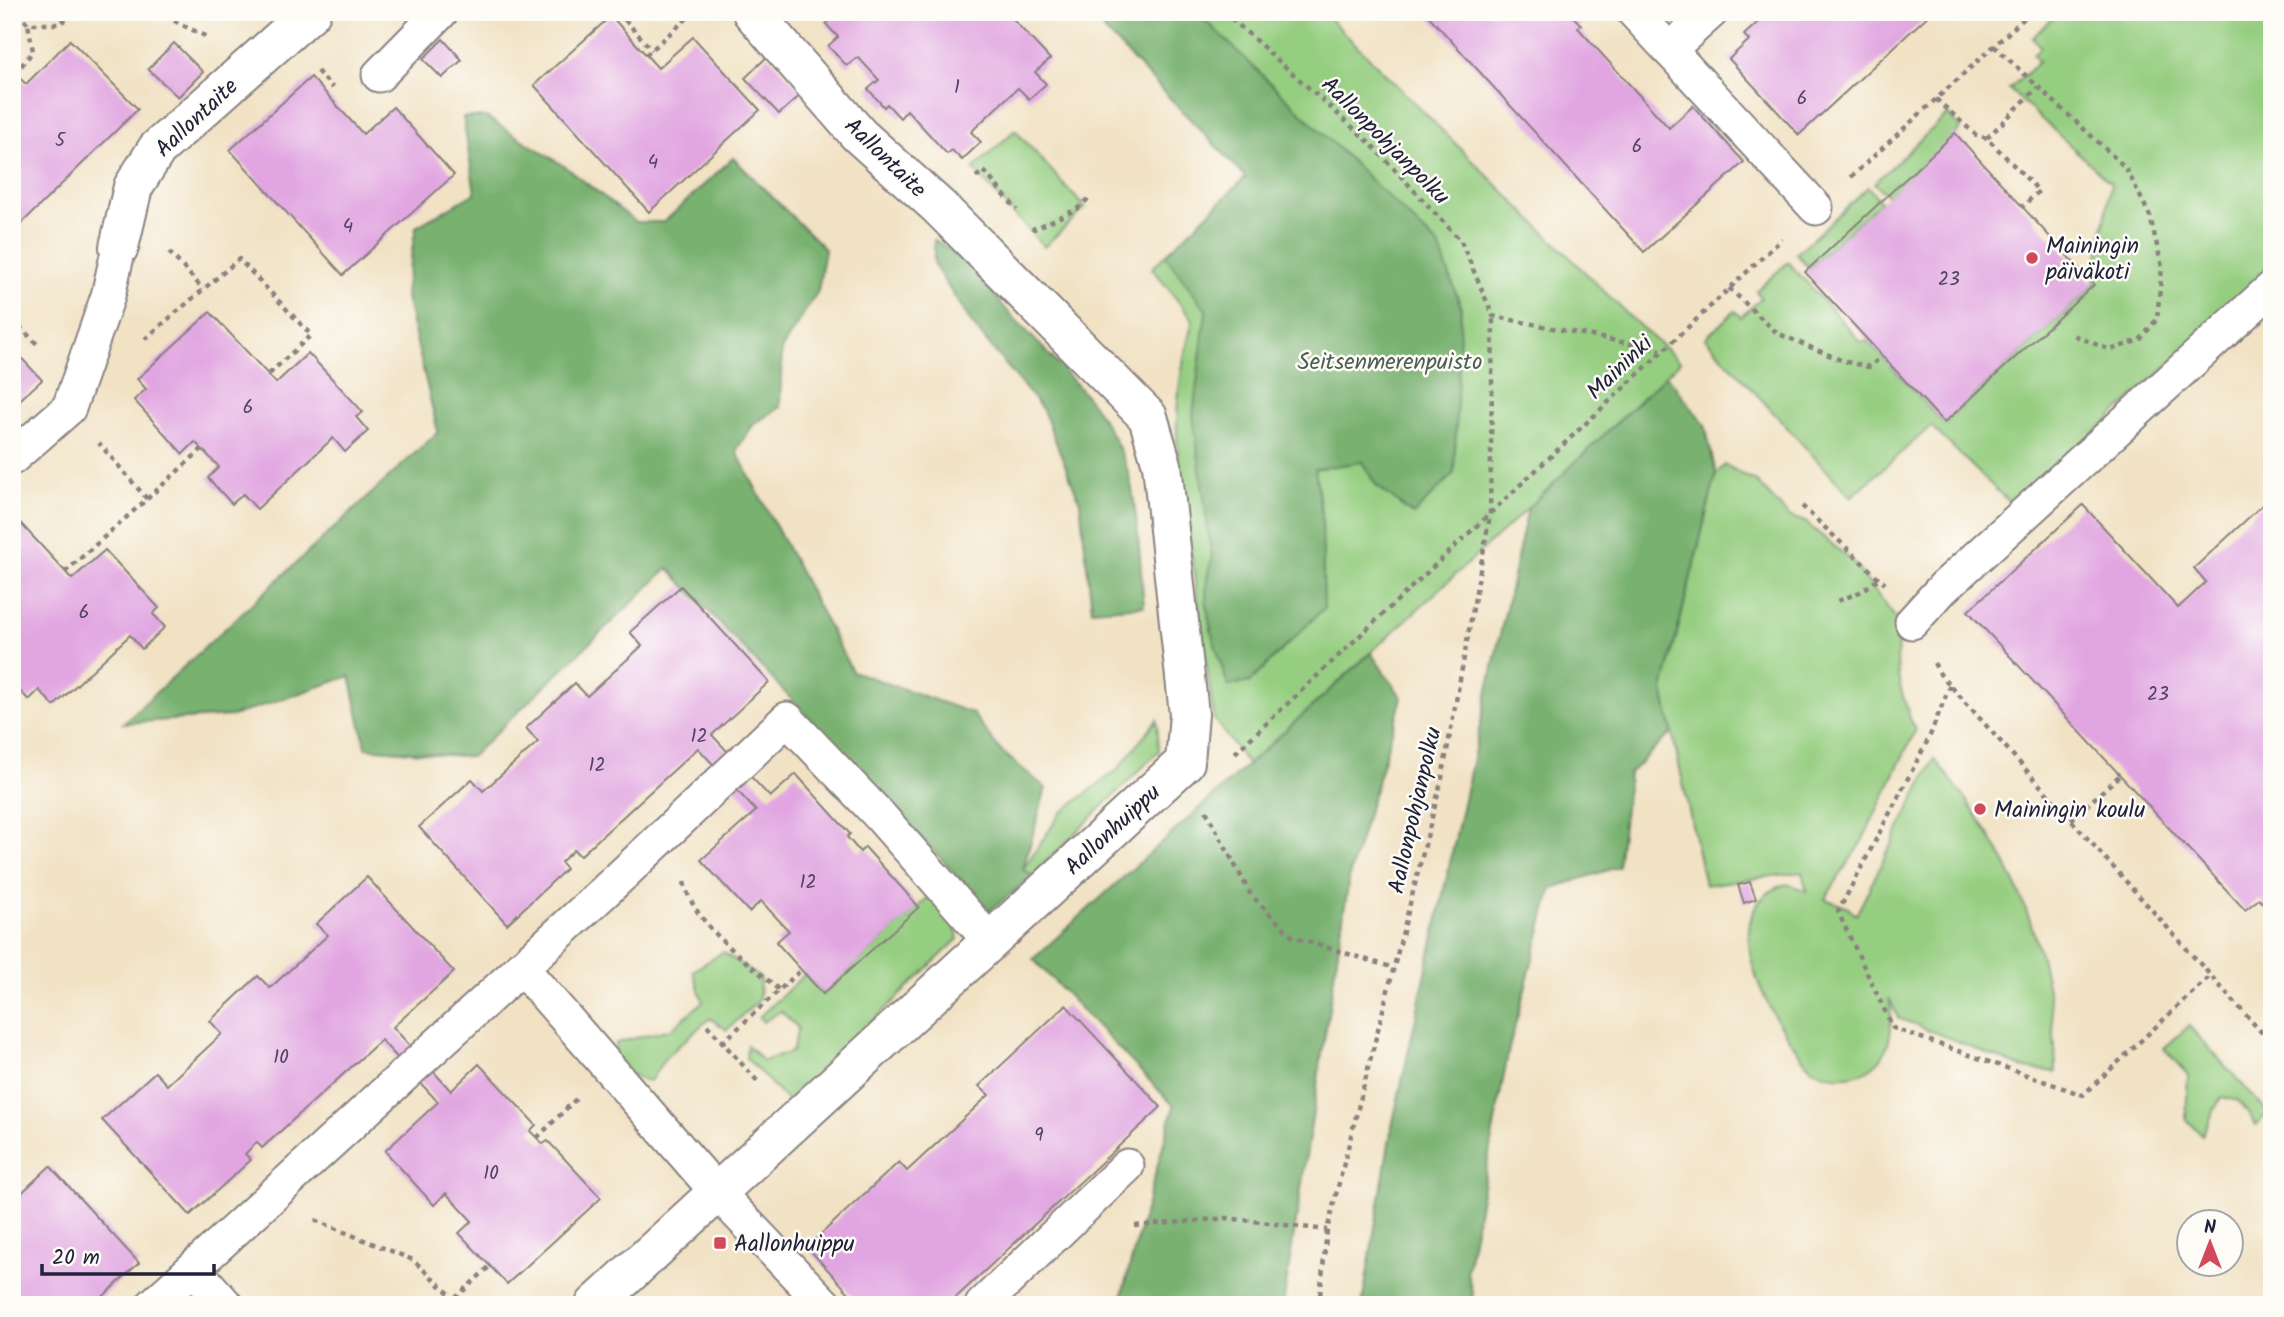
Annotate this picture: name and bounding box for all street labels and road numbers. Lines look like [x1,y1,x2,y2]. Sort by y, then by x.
street label: Aallonpohjanpolku [1312,68,1458,214]
street label: Aallontaite [147,70,247,167]
street label: Aallontaite [835,110,934,207]
street label: Maininki [1579,326,1663,409]
street label: Aallonpohjanpolku [1379,723,1453,897]
street label: Aallonhuippu [1057,776,1170,885]

